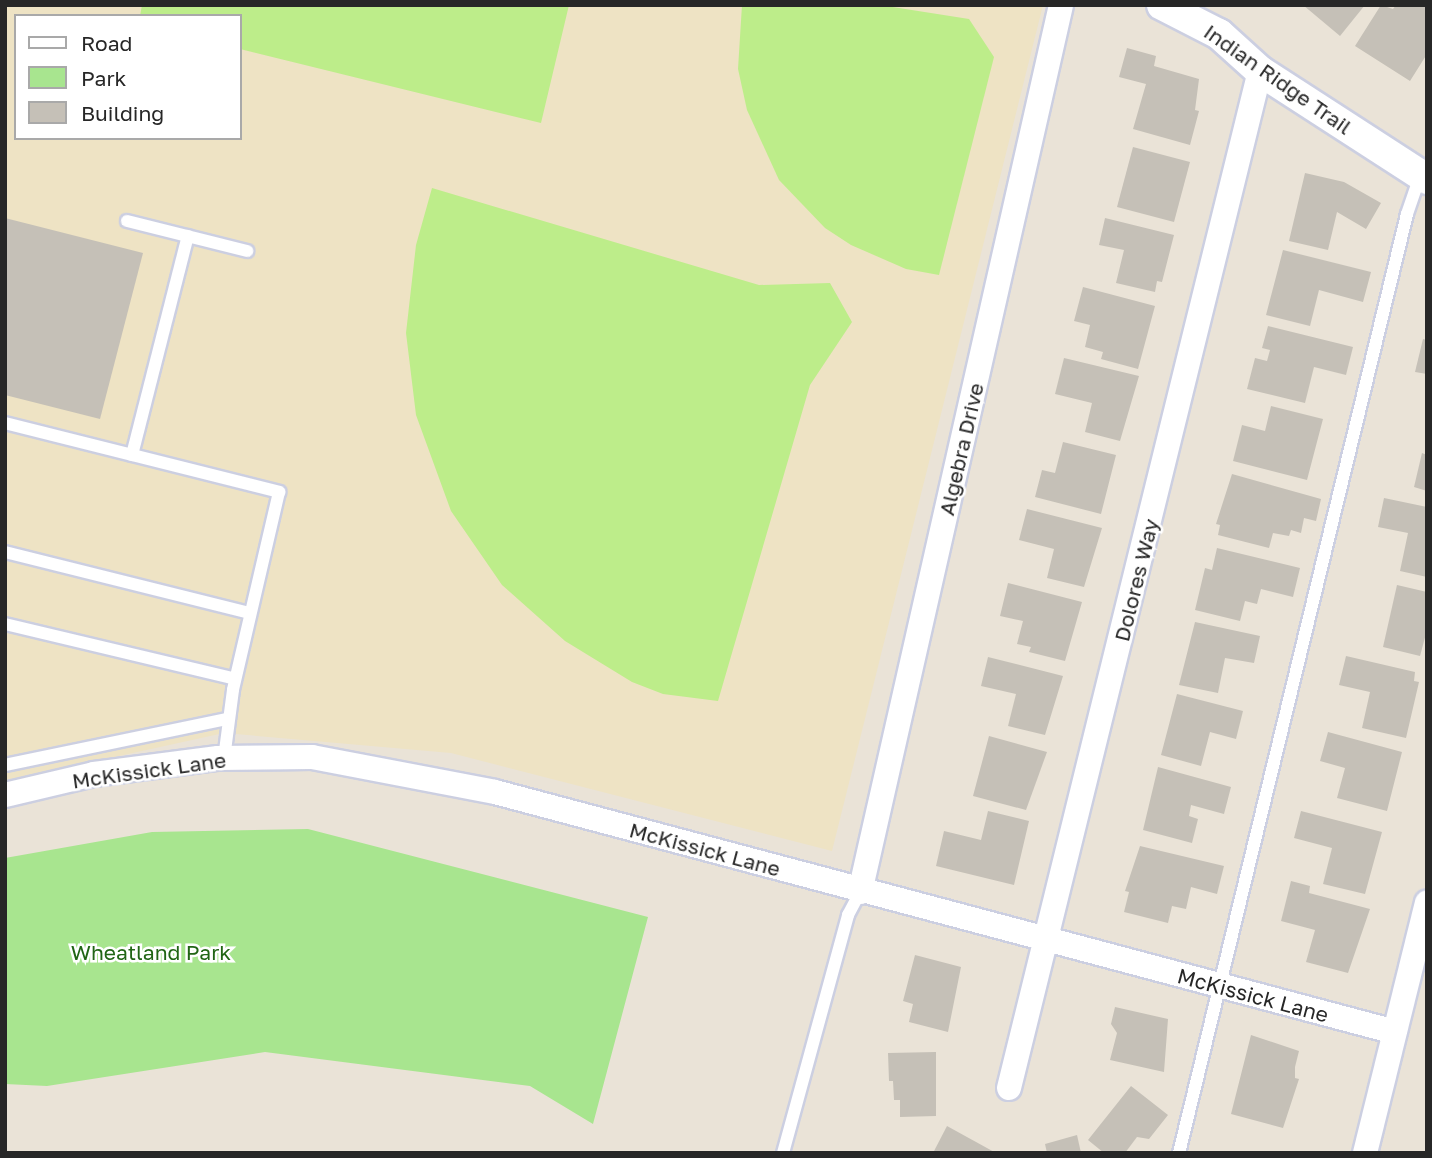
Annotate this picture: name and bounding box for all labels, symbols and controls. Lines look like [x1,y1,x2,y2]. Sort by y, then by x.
legend [14,14,242,140]
street label: Indian Ridge Trail [1199,19,1357,139]
text: Road [81,30,132,56]
text: Park [81,65,126,91]
text: Building [81,100,164,126]
street label: Algebra Drive [934,380,988,518]
street label: Dolores Way [1109,516,1163,644]
street label: McKissick Lane [70,747,228,793]
street label: McKissick Lane [627,817,783,881]
park label: Wheatland Park [71,939,231,965]
street label: McKissick Lane [1175,963,1331,1027]

